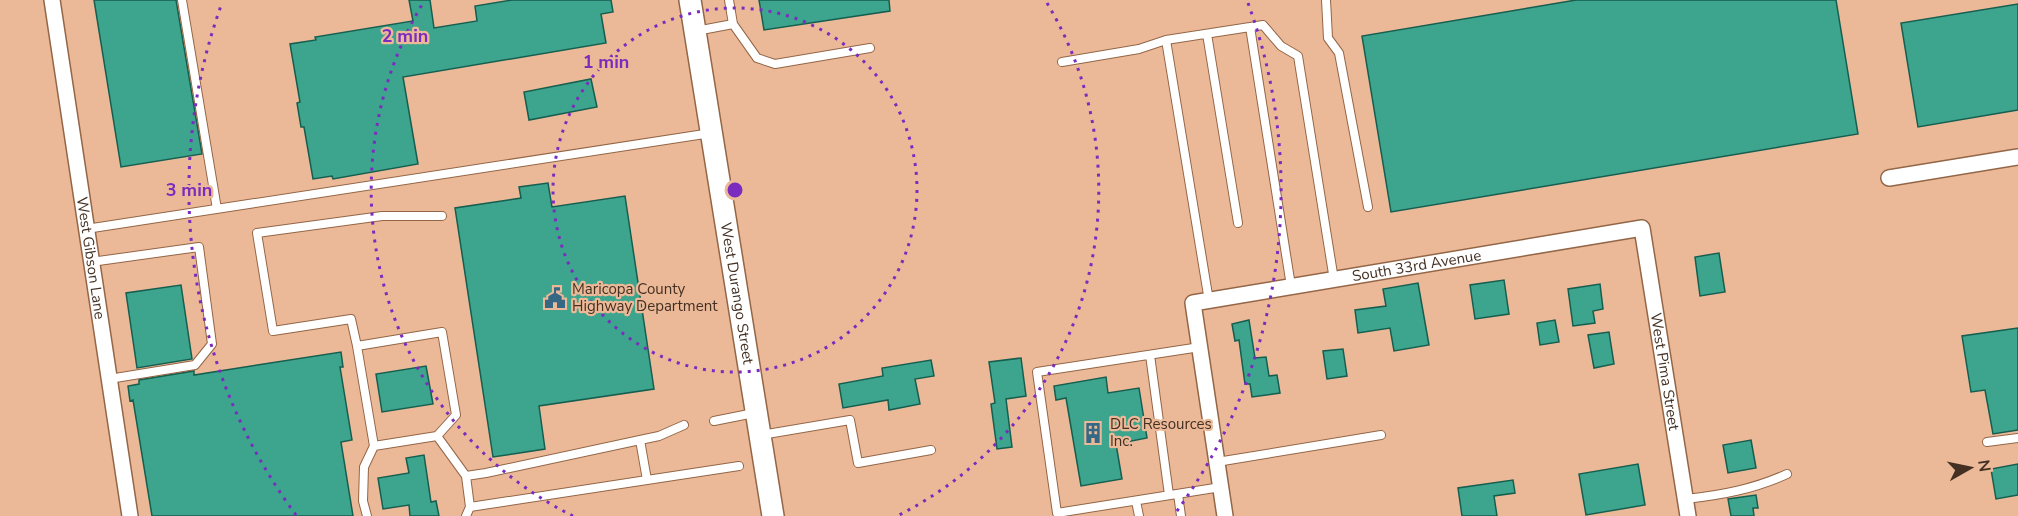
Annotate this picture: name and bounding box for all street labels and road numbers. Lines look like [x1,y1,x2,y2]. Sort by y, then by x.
street label: West Gibson Lane [72,195,110,321]
street label: West Durango Street [716,221,759,366]
street label: South 33rd Avenue [1350,245,1483,286]
street label: West Pima Street [1646,311,1684,432]

